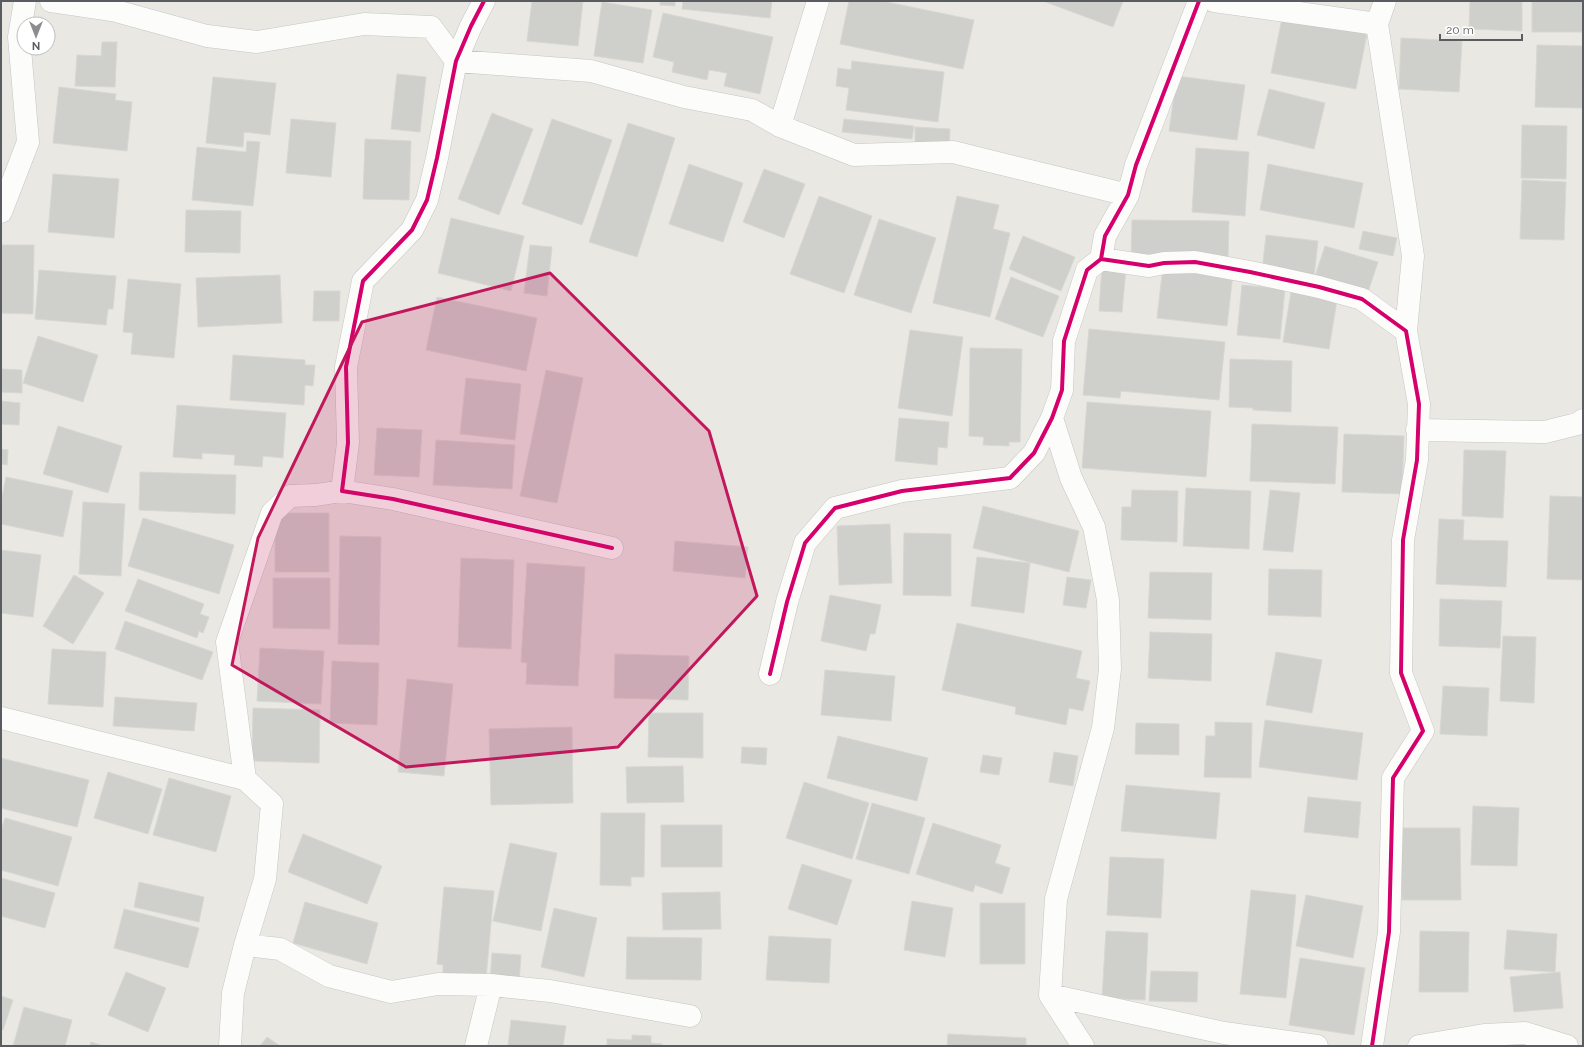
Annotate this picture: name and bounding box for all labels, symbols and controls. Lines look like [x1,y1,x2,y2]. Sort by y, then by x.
north arrow [16,16,56,56]
scale bar [1440,16,1522,42]
text: 20 m [1446,23,1474,37]
text: N [32,39,40,52]

